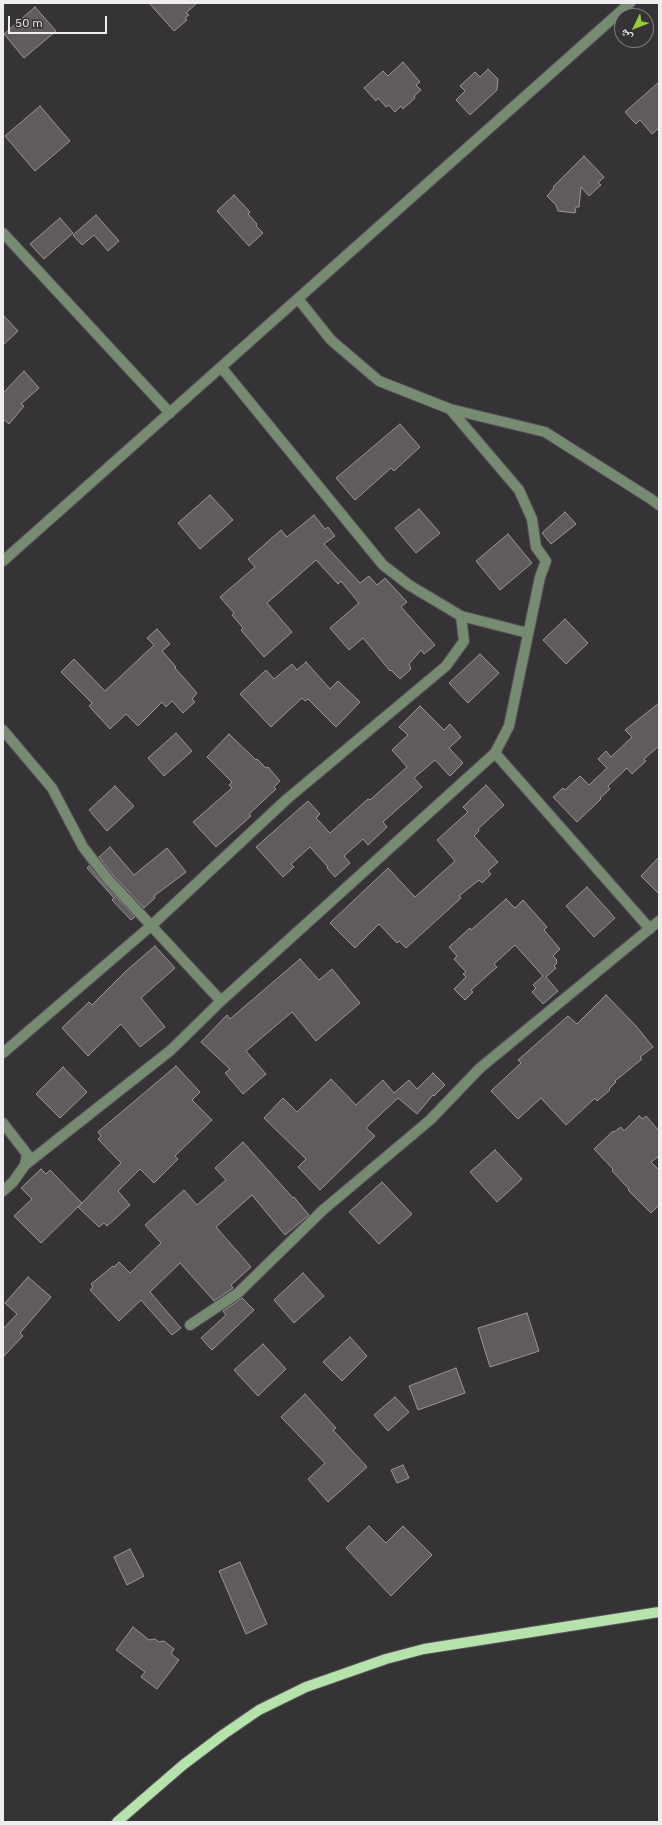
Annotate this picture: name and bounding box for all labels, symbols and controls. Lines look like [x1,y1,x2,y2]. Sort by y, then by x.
scale bar [10,8,109,34]
north arrow [614,8,654,48]
text: 50 m [15,15,43,30]
text: ش [617,26,635,45]

